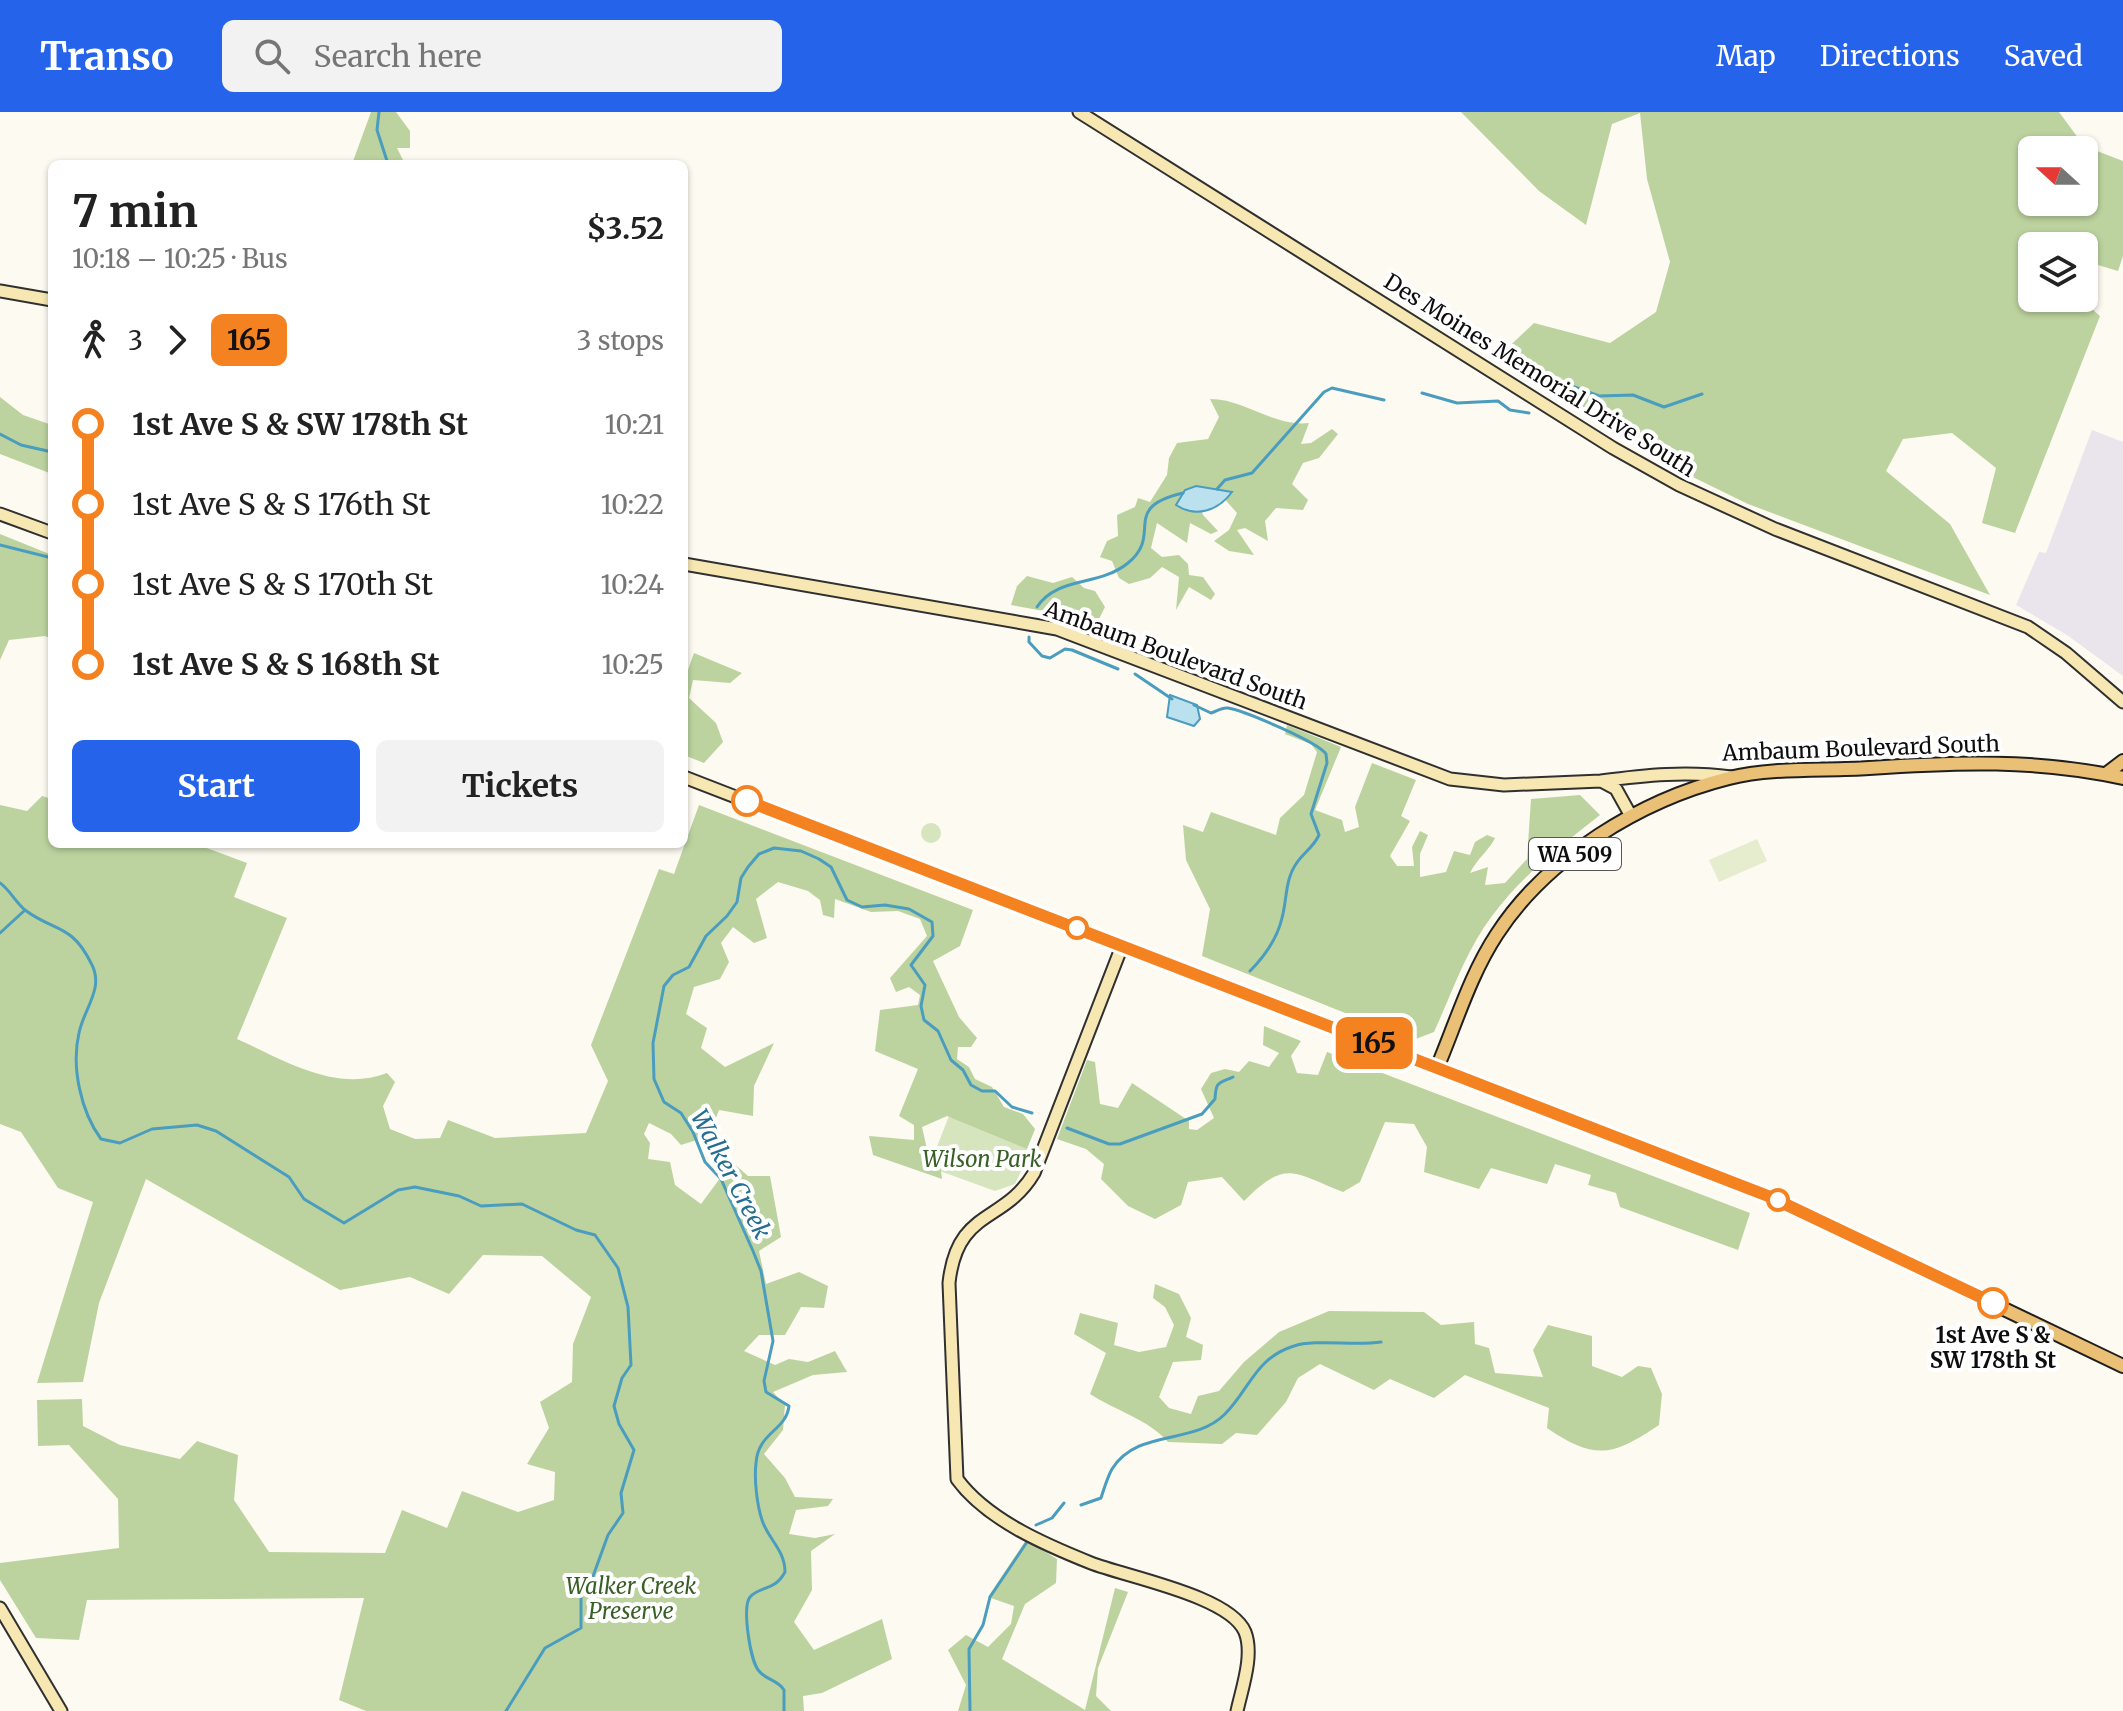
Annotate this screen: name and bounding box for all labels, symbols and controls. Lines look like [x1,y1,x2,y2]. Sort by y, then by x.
search box [222,20,782,92]
text: Transo [40,33,174,80]
icon: search [250,34,294,78]
text: Search here [314,37,482,75]
text: Map [1716,38,1776,74]
text: Directions [1820,38,1960,74]
text: Saved [2004,38,2083,74]
north arrow [2018,136,2098,216]
map controls [2018,136,2098,312]
text: 7 min [72,184,198,239]
text: $3.52 [587,209,664,247]
button: layers [2018,232,2098,312]
text: 10:18 – 10:25 · Bus [72,242,288,275]
street label: Des Moines Memorial Drive South [1379,267,1701,483]
icon: walk [72,318,116,362]
icon: forward [155,318,199,362]
text: 165 [227,322,271,358]
text: 3 [128,324,143,357]
text: 3 stops [577,324,664,357]
text: 1st Ave S & SW 178th St [132,405,468,443]
text: 10:21 [605,408,664,441]
text: 1st Ave S & S 176th St [132,485,430,523]
text: 10:22 [601,488,664,521]
text: 1st Ave S & S 170th St [132,565,433,603]
text: 10:24 [600,568,664,601]
street label: Ambaum Boulevard South [1040,594,1312,716]
text: 1st Ave S & S 168th St [132,645,440,683]
text: 10:25 [601,648,664,681]
street label: Ambaum Boulevard South [1721,729,2001,767]
button: Start [72,740,360,832]
button: Tickets [376,740,664,832]
unlabelled marker [732,786,762,816]
road number: WA 509 [1529,838,1621,870]
unlabelled marker [1066,917,1088,939]
line badge: 165 [1328,1017,1420,1069]
text: 165 [1352,1025,1396,1061]
water label: Walker Creek [684,1104,778,1244]
park label: Wilson Park [922,1145,1042,1173]
unlabelled marker [1767,1189,1789,1211]
marker: 1st Ave S & SW 178th St [1978,1288,2008,1318]
place label: 1st Ave S & SW 178th St [1930,1321,2056,1374]
park label: Walker Creek Preserve [566,1572,696,1625]

